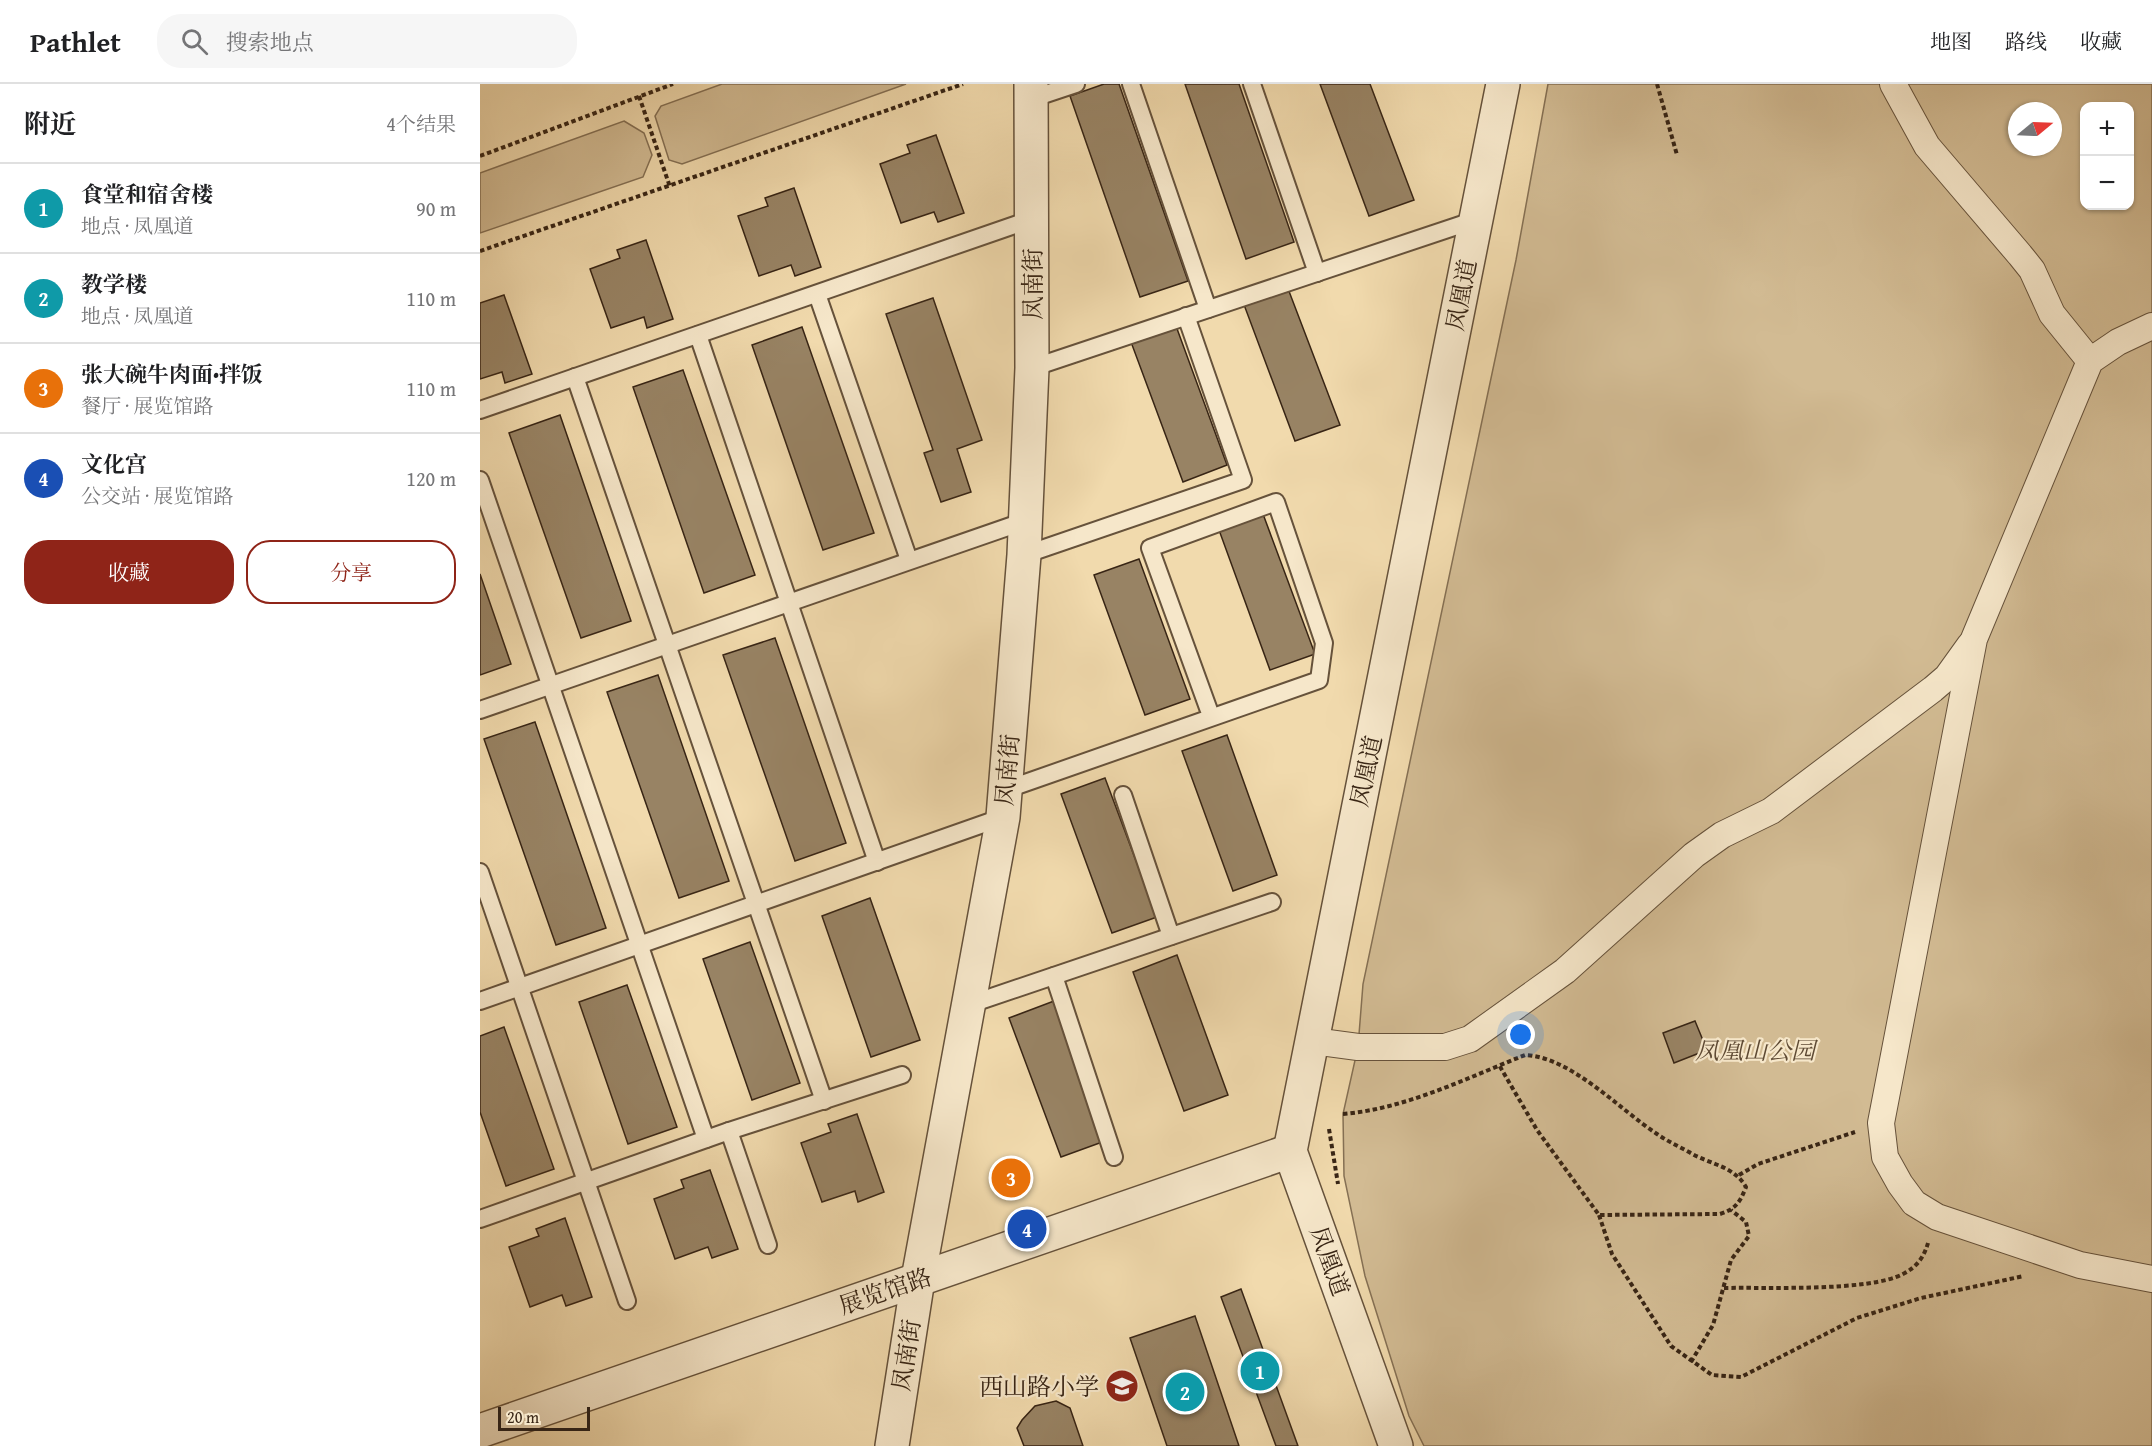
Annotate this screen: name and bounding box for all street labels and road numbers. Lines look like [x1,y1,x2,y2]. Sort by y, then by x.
street label: 凤南街 [1015,248,1050,320]
street label: 凤凰道 [1437,256,1485,334]
street label: 凤凰道 [1341,732,1391,810]
street label: 凤南街 [986,733,1028,807]
street label: 凤凰道 [1301,1221,1359,1301]
street label: 展览馆路 [834,1259,936,1323]
street label: 凤南街 [883,1317,929,1393]

